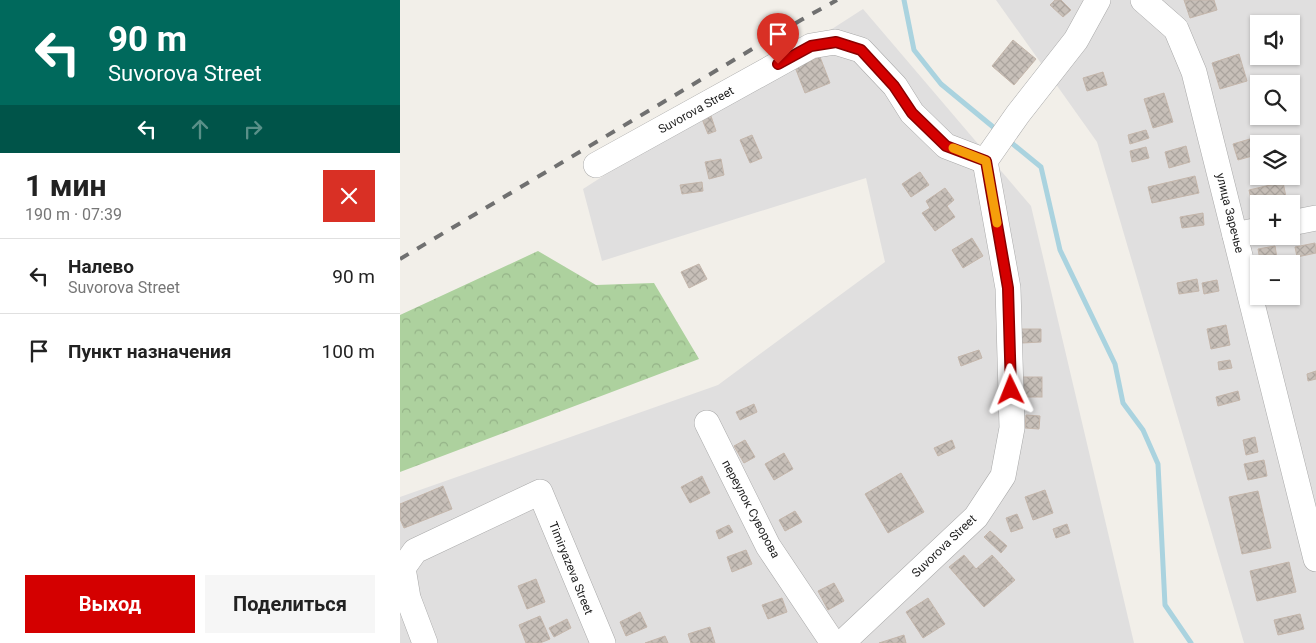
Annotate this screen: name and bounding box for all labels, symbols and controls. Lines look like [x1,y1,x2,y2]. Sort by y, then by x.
pin [757,13,799,64]
map controls [1250,15,1300,305]
button: sound [1250,15,1300,65]
text: 90 m [108,19,187,60]
icon: left [25,20,90,85]
icon: arrive [764,20,792,48]
text: Suvorova Street [108,61,262,86]
button: search [1250,75,1300,125]
street label: Suvorova Street [656,84,736,136]
icon: left [133,115,161,143]
icon: ahead [186,115,214,143]
icon: right [239,115,267,143]
button: layers [1250,135,1300,185]
text: 1 мин [25,168,106,203]
button: close [323,170,375,222]
street label: улица Заречье [1213,171,1247,255]
button: + [1250,195,1300,245]
text: 190 m · 07:39 [25,205,122,224]
text: Налево [68,255,134,278]
button: − [1250,255,1300,305]
icon: left [25,262,53,290]
text: 90 m [332,265,375,288]
text: Suvorova Street [68,278,180,297]
icon: arrive [25,337,53,365]
text: Пункт назначения [68,340,231,363]
text: 100 m [322,340,375,363]
position arrow [984,363,1036,415]
street label: переулок Суворова [719,458,783,560]
street label: Suvorova Street [909,512,979,580]
street label: Timiryazeva Street [546,520,596,617]
button: Выход [25,575,195,633]
button: Поделиться [205,575,375,633]

